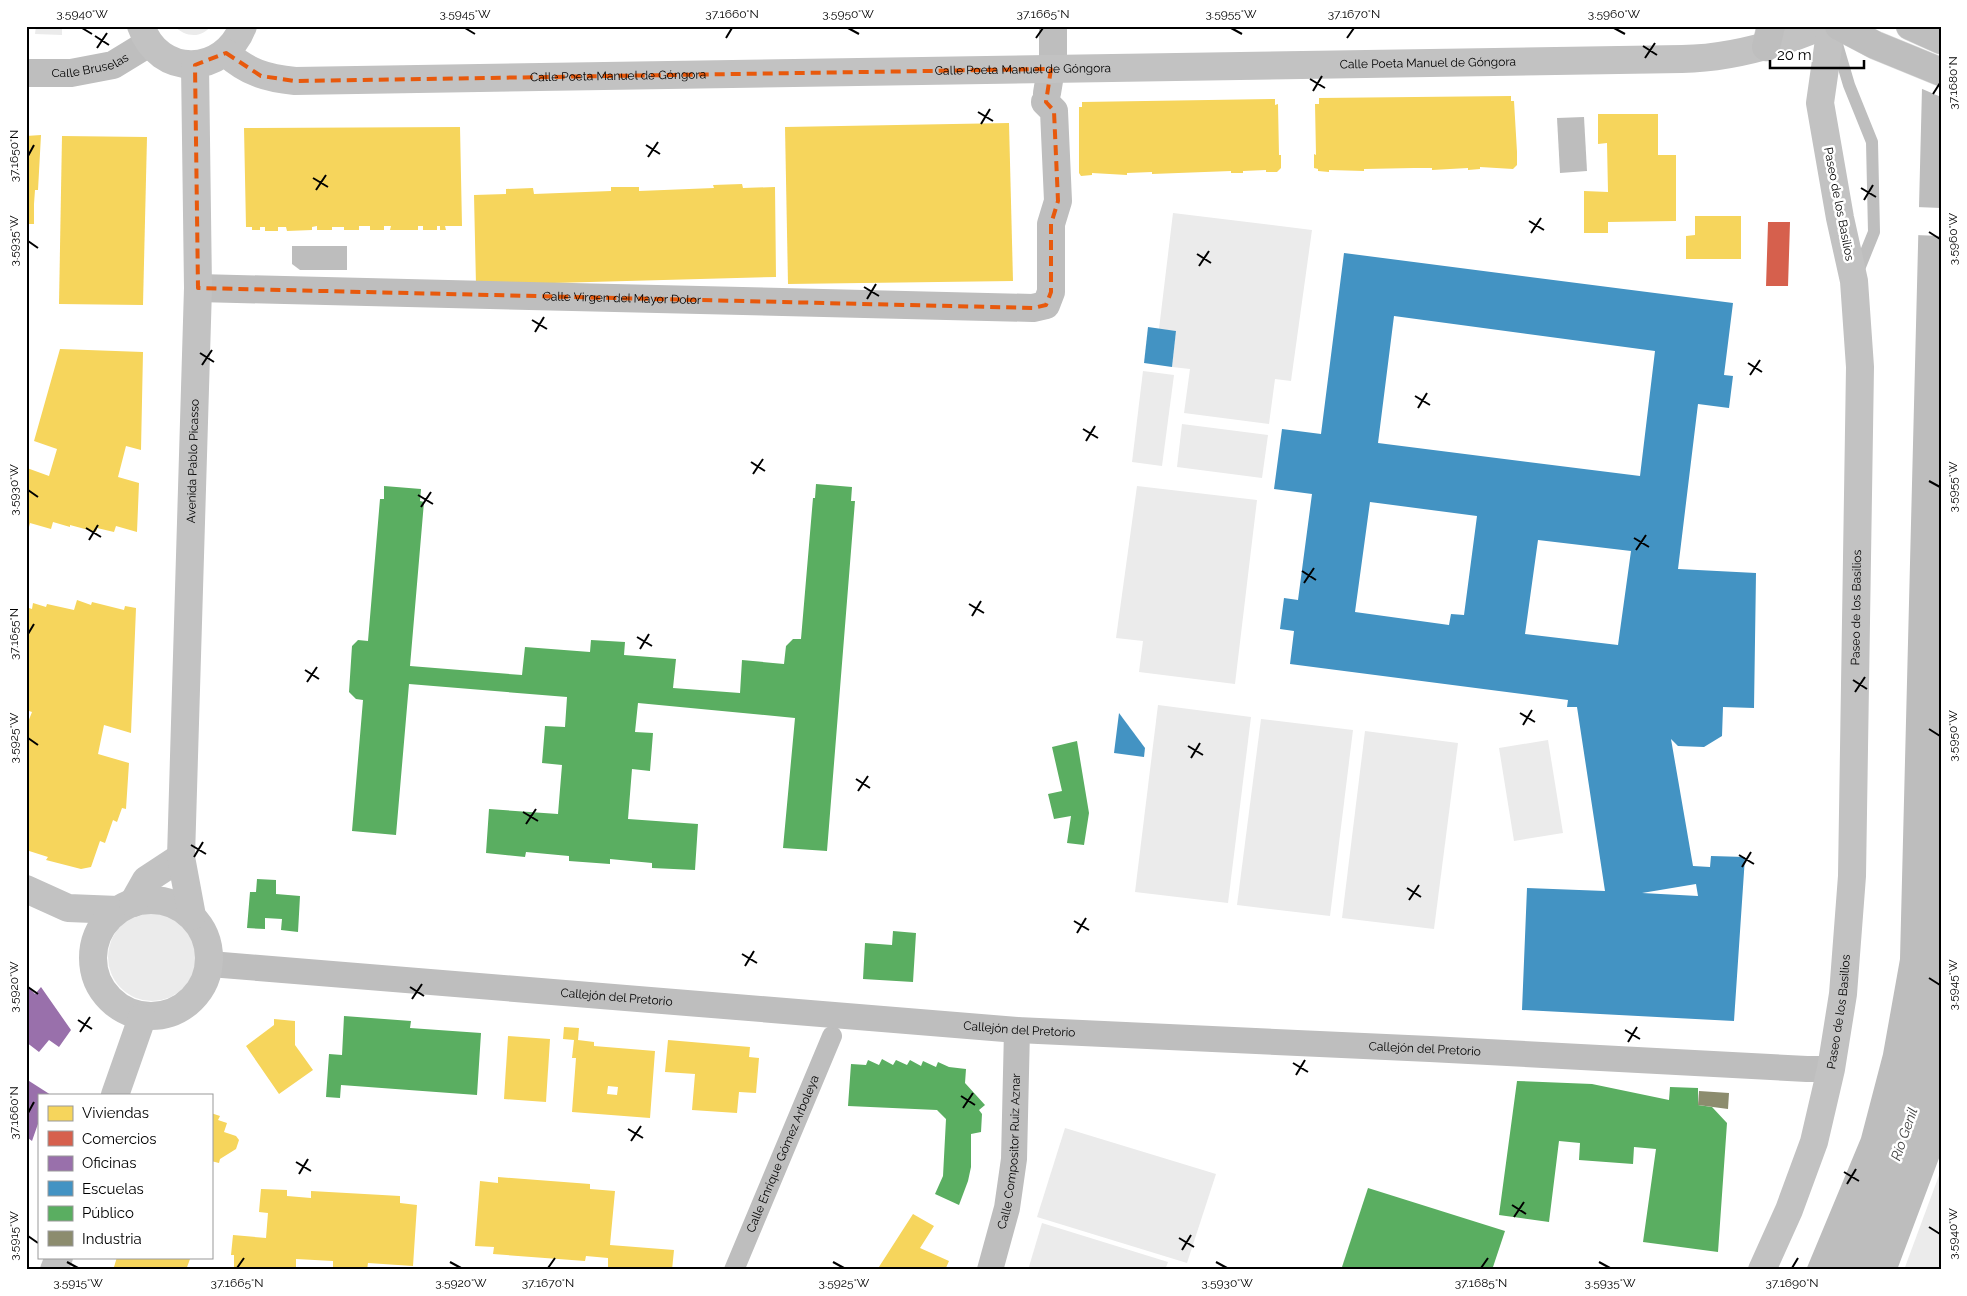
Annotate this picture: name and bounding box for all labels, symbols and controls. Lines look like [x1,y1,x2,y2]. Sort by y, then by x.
text: 3.5940°W [56,7,108,21]
text: 3.5945°W [439,7,491,21]
text: 37.1660°N [705,7,759,21]
text: 3.5950°W [822,7,874,21]
text: 37.1665°N [1017,7,1069,21]
text: 3.5955°W [1205,7,1257,21]
text: 37.1670°N [1328,7,1380,21]
text: 3.5960°W [1588,7,1641,21]
scale bar [1770,38,1863,70]
text: 20 m [1777,46,1812,64]
street label: Calle Bruselas [51,50,131,80]
street label: Calle Poeta Manuel de Góngora [1340,55,1516,71]
text: 37.1680°N [1946,56,1960,110]
street label: Calle Poeta Manuel de Góngora [935,61,1111,78]
street label: Calle Poeta Manuel de Góngora [530,67,706,84]
text: 37.1650°N [7,130,21,182]
street label: Paseo de los Basilios [1821,146,1857,262]
text: 3.5960°W [1946,212,1960,265]
text: 3.5935°W [7,215,21,266]
street label: Calle Virgen del Mayor Dolor [542,289,702,307]
street label: Avenida Pablo Picasso [184,399,202,524]
text: 3.5955°W [1946,461,1960,513]
text: 3.5930°W [7,464,21,516]
street label: Paseo de los Basilios [1848,549,1864,665]
text: 37.1655°N [7,608,21,660]
text: 3.5950°W [1946,710,1960,762]
text: 3.5925°W [7,712,21,763]
street label: Paseo de los Basilios [1824,954,1853,1070]
text: 3.5945°W [1946,959,1960,1011]
text: 3.5920°W [7,961,21,1013]
street label: Callejón del Pretorio [560,986,673,1009]
street label: Callejón del Pretorio [963,1019,1076,1040]
street label: Callejón del Pretorio [1368,1039,1481,1059]
street label: Calle Compositor Ruiz Aznar [995,1072,1023,1231]
street label: Calle Enrique Gómez Arboleya [743,1073,822,1235]
text: 37.1660°N [7,1086,21,1140]
legend [38,1094,212,1258]
text: Viviendas [82,1104,149,1122]
water label: Río Genil [1888,1105,1921,1163]
text: Comercios [82,1130,157,1148]
text: Oficinas [82,1154,137,1172]
text: Escuelas [82,1180,144,1198]
text: Público [82,1204,134,1222]
text: 3.5940°W [1946,1208,1960,1260]
text: 3.5915°W [7,1211,21,1261]
text: Industria [82,1230,142,1248]
text: 3.5915°W [53,1276,103,1290]
text: 37.1665°N [211,1276,263,1290]
text: 3.5920°W [435,1276,487,1290]
text: 37.1670°N [522,1276,574,1290]
text: 3.5925°W [819,1276,870,1290]
text: 3.5930°W [1201,1276,1253,1290]
text: 37.1685°N [1455,1276,1507,1290]
text: 3.5935°W [1585,1276,1636,1290]
text: 37.1690°N [1765,1276,1819,1290]

